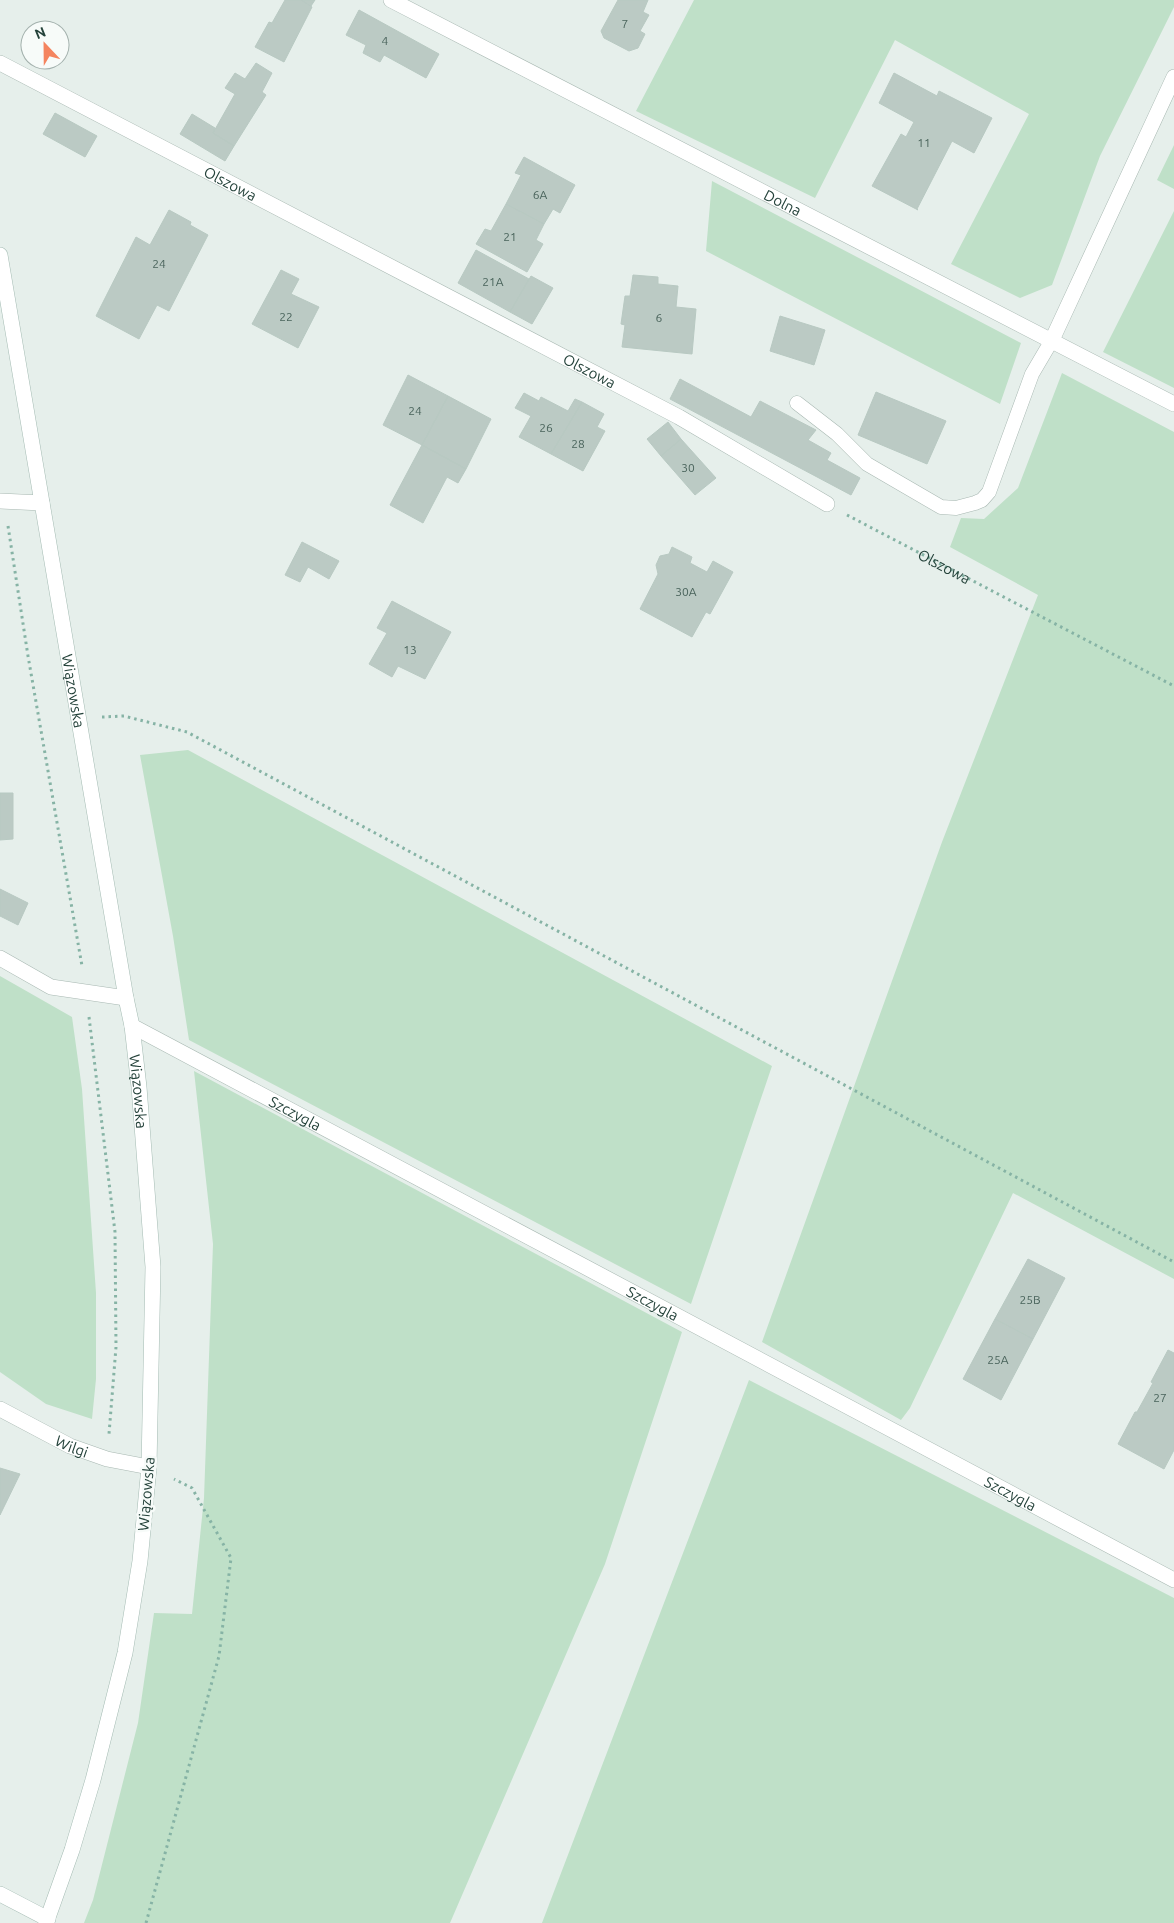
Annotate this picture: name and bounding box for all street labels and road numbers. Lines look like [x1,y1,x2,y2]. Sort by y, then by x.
street label: Olszowa [201,162,260,204]
street label: Dolna [761,186,804,219]
street label: Olszowa [560,350,619,391]
street label: Olszowa [915,545,974,587]
street label: Wiązowska [59,653,89,729]
street label: Wiązowska [127,1053,151,1129]
street label: Szczygla [267,1092,324,1134]
street label: Szczygla [624,1282,682,1324]
street label: Wilgi [53,1431,91,1460]
street label: Wiązowska [134,1456,158,1532]
street label: Szczygla [982,1472,1039,1514]

